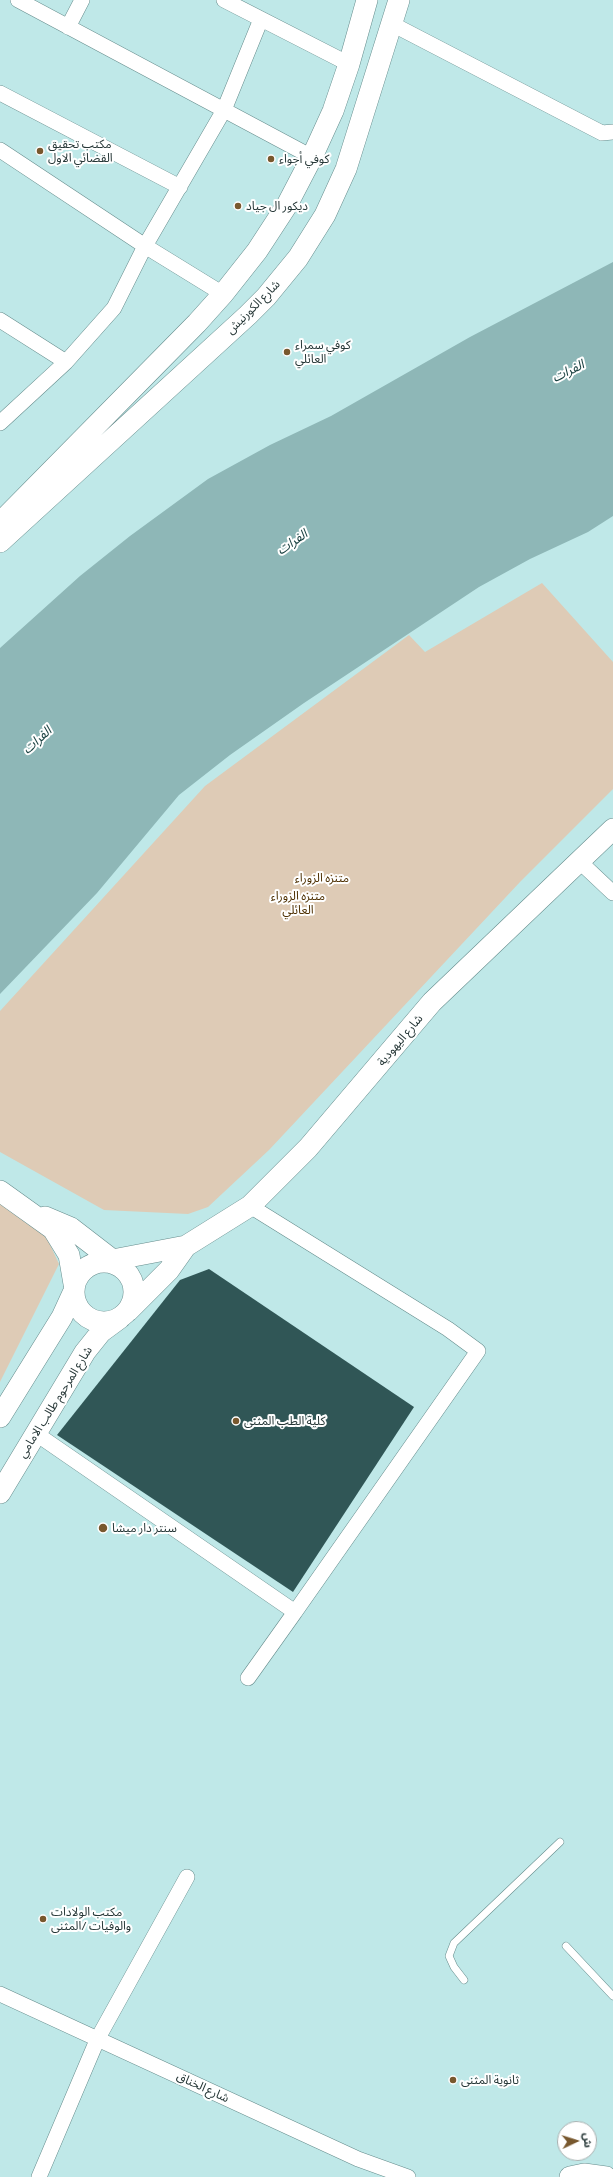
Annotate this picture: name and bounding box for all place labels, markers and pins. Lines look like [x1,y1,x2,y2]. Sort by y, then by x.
place label: مكتب تحقيق القضائي الاول [48,137,113,165]
marker: مكتب تحقيق القضائي الاول [35,146,45,156]
place label: كوفي أجواء [279,152,329,166]
marker: كوفي أجواء [266,154,276,164]
place label: ديكور ال جياد [246,199,308,213]
marker: ديكور ال جياد [233,201,243,211]
place label: كوفي سمراء العائلي [295,338,351,366]
marker: كوفي سمراء العائلي [282,347,292,357]
place label: كلية الطب المثنى [244,1414,325,1428]
marker: كلية الطب المثنى [231,1416,241,1426]
place label: سنتر دار ميشا [112,1521,177,1535]
marker: سنتر دار ميشا [97,1522,109,1534]
place label: مكتب الولادات والوفيات /المثنى [51,1905,131,1933]
marker: مكتب الولادات والوفيات /المثنى [38,1914,48,1924]
place label: ثانوية المثنى [461,2073,519,2087]
marker: ثانوية المثنى [448,2075,458,2085]

